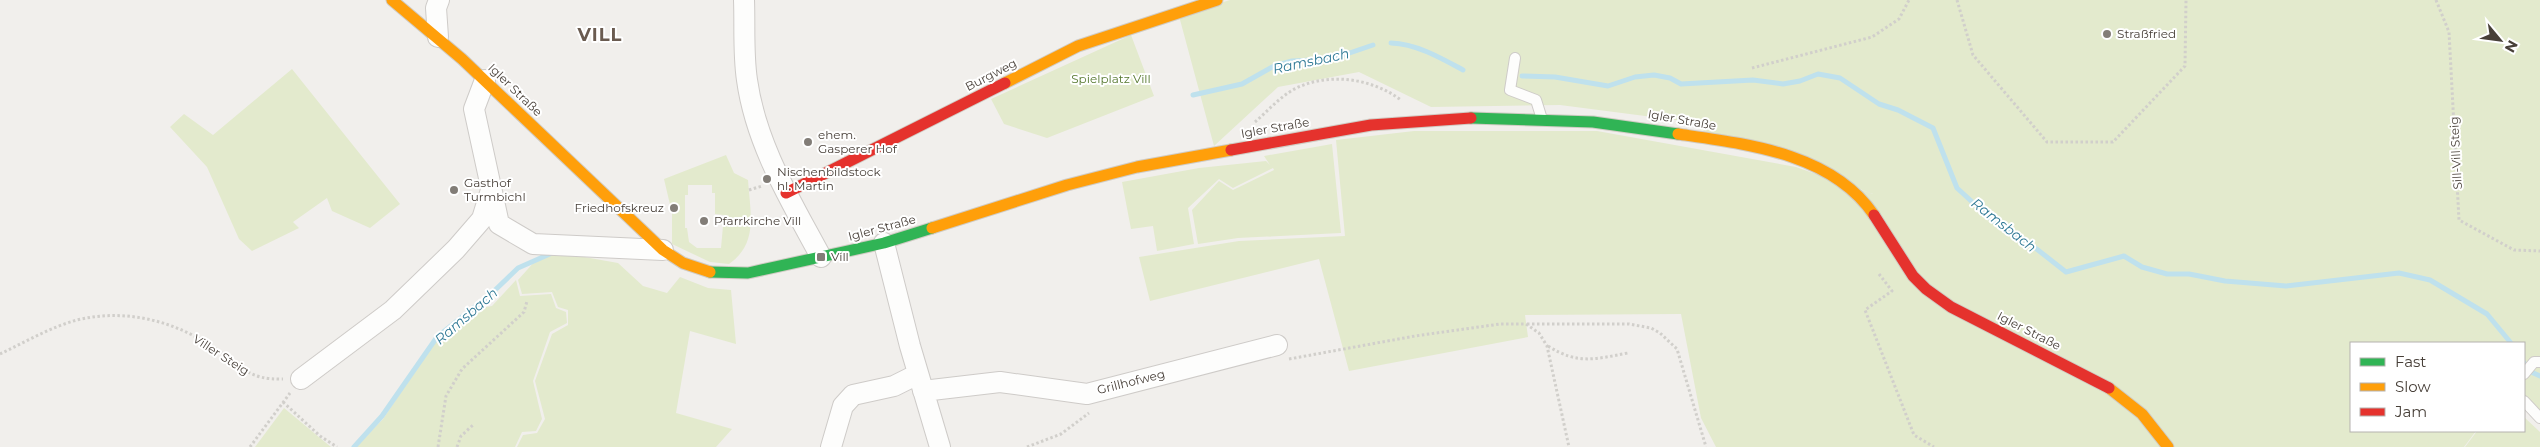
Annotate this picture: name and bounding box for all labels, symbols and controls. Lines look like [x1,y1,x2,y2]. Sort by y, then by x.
north arrow [2475,15,2525,65]
district label: VILL [577,24,622,46]
place label: Straßfried [2117,26,2176,41]
marker: Straßfried [2101,28,2113,40]
text: N [2501,37,2522,56]
water label: Ramsbach [1271,44,1351,78]
street label: Burgweg [962,55,1019,94]
street label: Igler Straße [485,60,545,119]
park label: Spielplatz Vill [1071,71,1151,86]
street label: Igler Straße [1647,106,1717,133]
street label: Igler Straße [1240,114,1310,141]
street label: Sill-Vill Steig [2446,116,2465,190]
place label: ehem. Gasperer Hof [818,127,898,156]
marker: ehem. Gasperer Hof [802,136,814,148]
place label: Nischenbildstock hl. Martin [777,164,881,193]
marker: Nischenbildstock hl. Martin [761,173,773,185]
place label: Gasthof Turmbichl [464,175,526,204]
marker: Gasthof Turmbichl [448,184,460,196]
water label: Ramsbach [1968,194,2040,256]
place label: Friedhofskreuz [574,200,664,215]
marker: Friedhofskreuz [668,202,680,214]
street label: Igler Straße [847,211,917,244]
place label: Pfarrkirche Vill [714,213,801,228]
marker: Pfarrkirche Vill [698,215,710,227]
place label: Vill [831,249,849,264]
marker: Vill [815,251,827,263]
water label: Ramsbach [431,284,501,348]
street label: Igler Straße [1995,308,2063,353]
street label: Viller Steig [190,331,252,378]
legend [2350,342,2525,432]
text: Fast [2395,352,2426,371]
street label: Grillhofweg [1095,366,1166,397]
text: Slow [2395,377,2431,396]
text: Jam [2394,402,2427,421]

